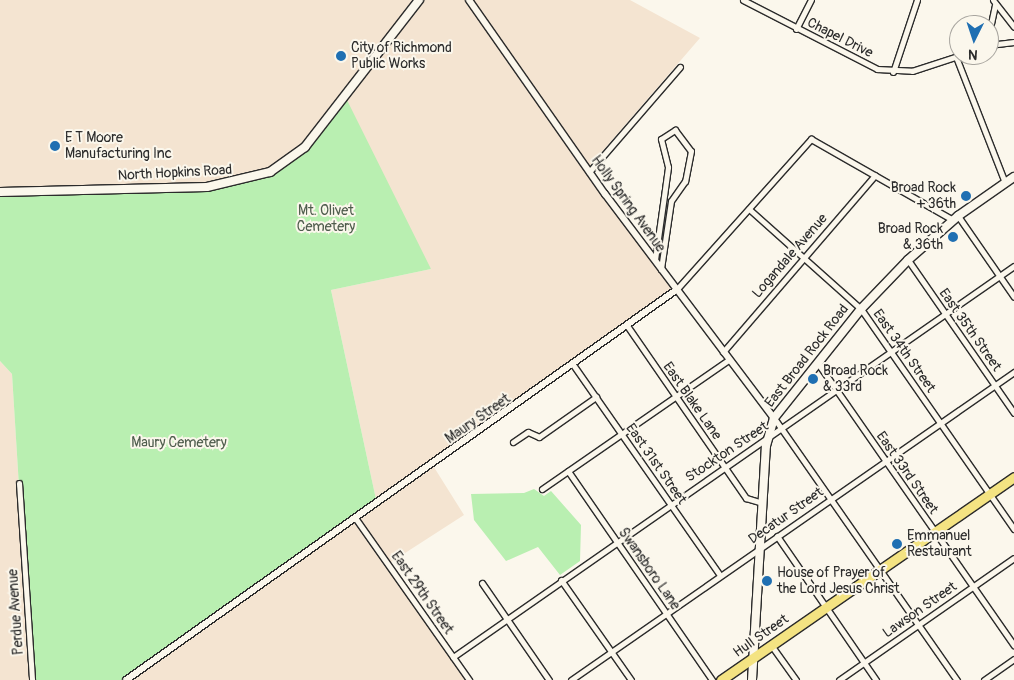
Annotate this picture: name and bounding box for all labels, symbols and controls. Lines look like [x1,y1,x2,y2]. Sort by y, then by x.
street label: Chapel Drive [804,14,876,62]
north arrow [949,15,999,65]
place label: City of Richmond Public Works [351,40,452,72]
text: N [968,46,978,63]
marker: City of Richmond Public Works [335,50,347,62]
place label: E T Moore Manufacturing Inc [65,130,172,162]
marker: E T Moore Manufacturing Inc [49,140,61,152]
street label: Holly Spring Avenue [587,152,669,256]
street label: North Hopkins Road [117,162,233,184]
place label: Broad Rock + 36th [891,180,956,212]
marker: Broad Rock + 36th [960,190,972,202]
park label: Mt. Olivet Cemetery [297,203,355,236]
street label: Logandale Avenue [749,210,831,302]
place label: Broad Rock & 36th [878,221,943,253]
marker: Broad Rock & 36th [947,231,959,243]
street label: East 35th Street [935,285,1005,375]
street label: East Broad Rock Road [762,301,852,411]
street label: East 34th Street [869,306,939,396]
street label: East Blake Lane [659,359,725,443]
place label: Broad Rock & 33rd [823,363,888,396]
marker: Broad Rock & 33rd [807,373,819,385]
street label: Maury Street [442,391,514,447]
street label: Stockton Street [682,418,772,486]
street label: East 31st Street [622,420,690,508]
street label: East 33rd Street [872,428,942,518]
park label: Maury Cemetery [131,435,227,451]
street label: Decatur Street [745,484,827,548]
street label: Swansboro Lane [615,525,683,613]
place label: Emmanuel Restaurant [907,528,972,560]
marker: Emmanuel Restaurant [891,538,903,550]
street label: East 29th Street [387,548,457,638]
place label: House of Prayer of the Lord Jesus Christ [777,565,900,598]
street label: Perdue Avenue [5,568,27,656]
marker: House of Prayer of the Lord Jesus Christ [761,575,773,587]
street label: Lawson Street [880,578,960,642]
street label: Hull Street [730,611,792,661]

